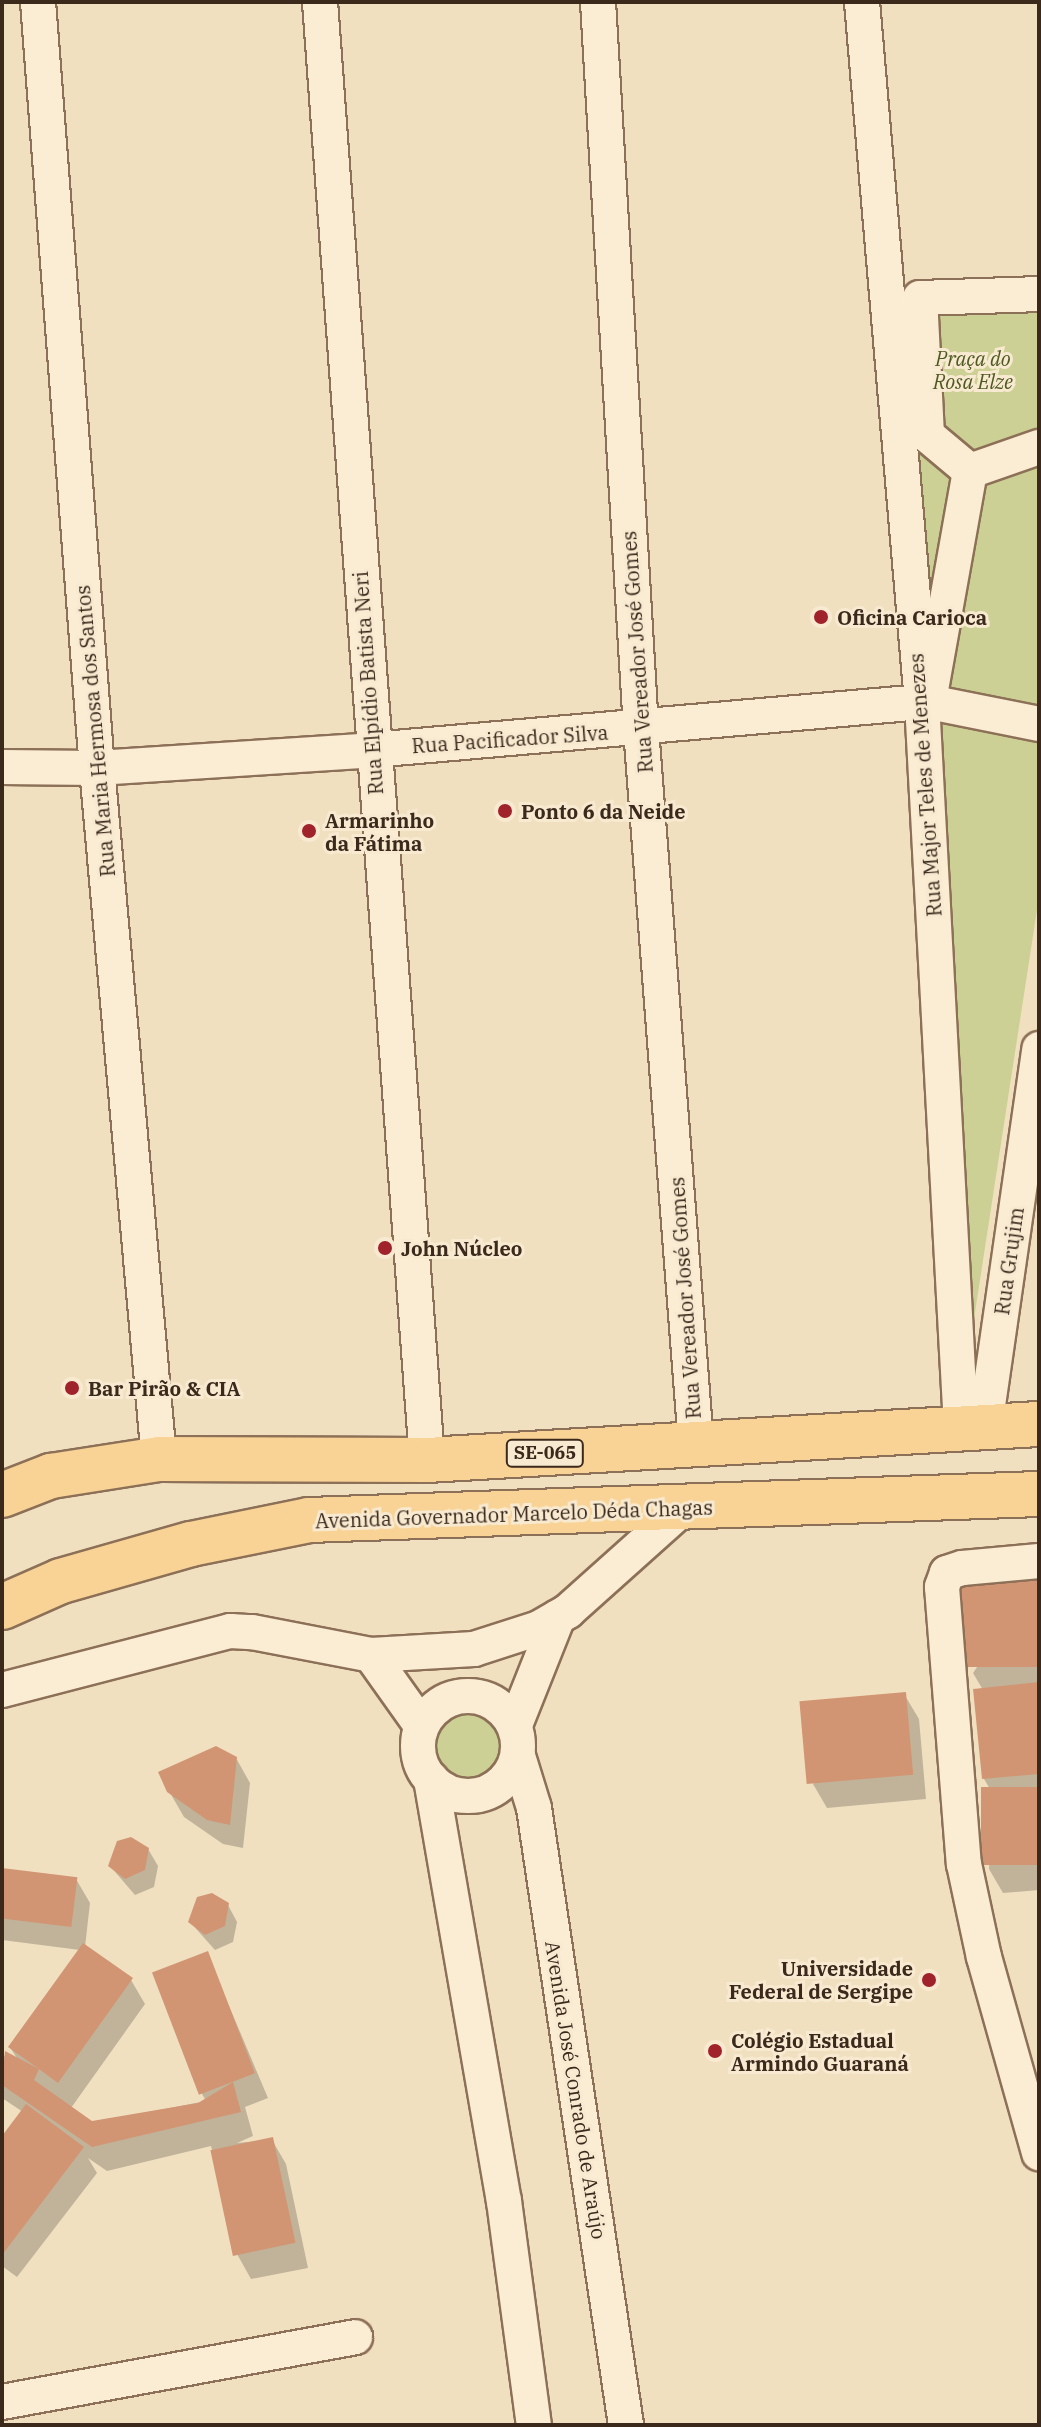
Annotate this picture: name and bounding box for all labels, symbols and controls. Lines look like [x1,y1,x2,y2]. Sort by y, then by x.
park label: Praça do Rosa Elze [933,346,1013,393]
street label: Rua Vereador José Gomes [617,530,657,774]
street label: Rua Elpídio Batista Neri [348,570,388,796]
street label: Rua Maria Hermosa dos Santos [70,584,120,878]
place label: Oficina Carioca [837,605,987,629]
marker: Oficina Carioca [812,608,830,626]
street label: Rua Major Teles de Menezes [904,652,946,918]
street label: Rua Pacificador Silva [411,720,609,758]
place label: Ponto 6 da Neide [521,799,686,823]
marker: Ponto 6 da Neide [496,802,514,820]
place label: Armarinho da Fátima [325,808,434,855]
marker: Armarinho da Fátima [300,822,318,840]
street label: Rua Vereador José Gomes [665,1176,705,1420]
street label: Rua Grujim [990,1205,1028,1317]
place label: John Núcleo [401,1236,522,1260]
marker: John Núcleo [376,1239,394,1257]
place label: Bar Pirão & CIA [88,1376,240,1400]
marker: Bar Pirão & CIA [63,1379,81,1397]
road number: SE-065 [505,1439,585,1467]
street label: Avenida Governador Marcelo Déda Chagas [315,1495,713,1533]
street label: Avenida José Conrado de Araújo [541,1939,611,2241]
place label: Universidade Federal de Sergipe [729,1956,913,2003]
marker: Universidade Federal de Sergipe [920,1971,938,1989]
place label: Colégio Estadual Armindo Guaraná [731,2028,909,2075]
marker: Colégio Estadual Armindo Guaraná [706,2042,724,2060]

